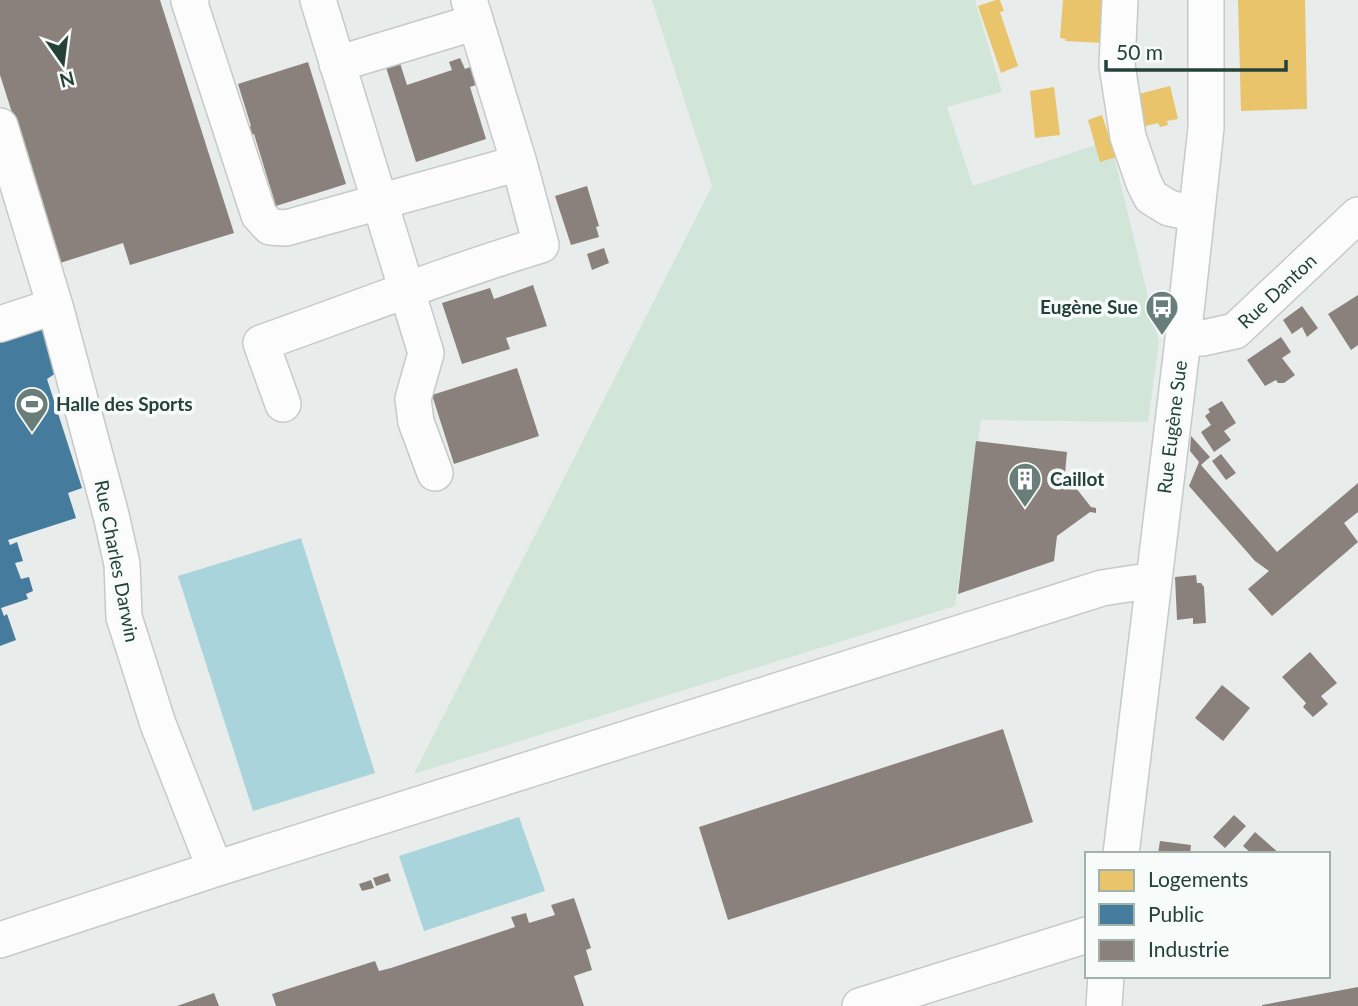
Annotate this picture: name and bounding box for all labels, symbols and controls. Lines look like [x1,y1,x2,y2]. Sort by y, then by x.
north arrow [28,28,98,98]
scale bar [1106,28,1286,72]
text: 50 m [1116,39,1163,64]
text: N [57,67,77,93]
street label: Rue Danton [1233,248,1321,333]
bus stop icon: Eugène Sue [1143,288,1181,337]
place label: Eugène Sue [1040,295,1138,318]
street label: Rue Eugène Sue [1152,359,1191,495]
sports icon: Halle des Sports [13,385,51,434]
place label: Halle des Sports [56,392,193,415]
building icon: Caillot [1006,460,1044,509]
place label: Caillot [1050,467,1104,490]
street label: Rue Charles Darwin [90,478,145,644]
legend [1085,852,1330,978]
text: Logements [1148,866,1248,891]
text: Public [1148,901,1204,926]
text: Industrie [1148,936,1229,961]

